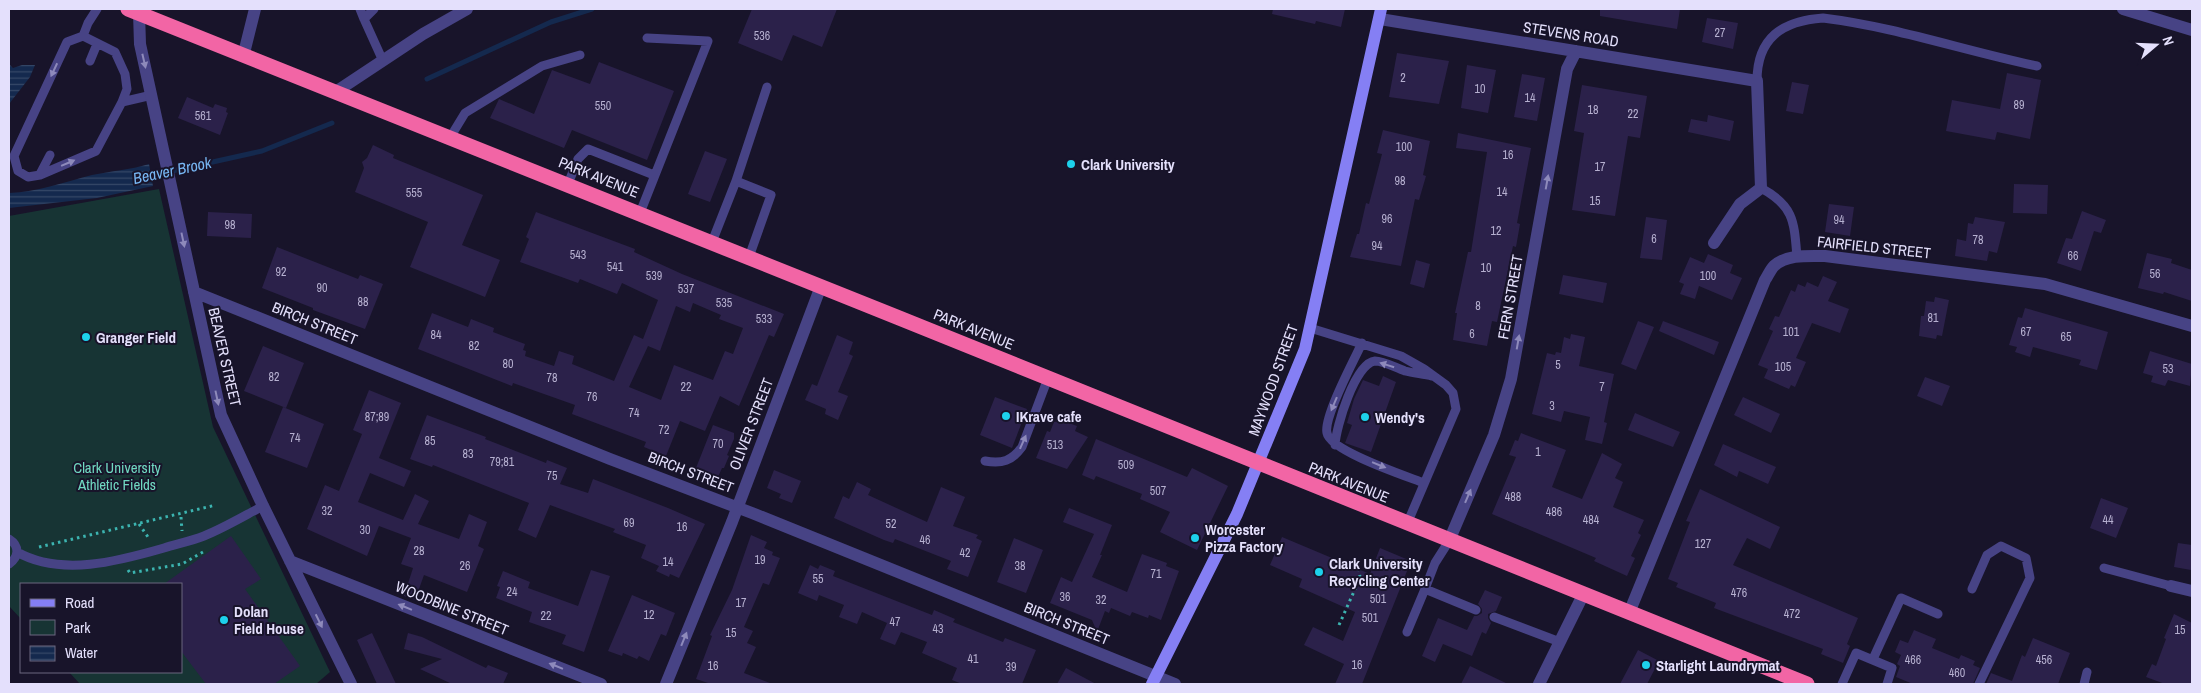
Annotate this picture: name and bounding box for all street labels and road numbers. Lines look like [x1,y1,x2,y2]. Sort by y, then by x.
street label: STEVENS ROAD [1522,16,1620,52]
street label: PARK AVENUE [556,151,642,203]
street label: FAIRFIELD STREET [1816,231,1932,263]
street label: FERN STREET [1492,253,1528,341]
street label: BIRCH STREET [269,296,361,350]
street label: PARK AVENUE [931,303,1017,355]
street label: BEAVER STREET [203,305,247,409]
street label: MAYWOOD STREET [1243,321,1303,439]
street label: OLIVER STREET [724,374,778,473]
street label: BIRCH STREET [645,446,737,498]
street label: PARK AVENUE [1306,456,1392,508]
street label: WOODBINE STREET [392,576,512,640]
street label: BIRCH STREET [1021,596,1113,650]

